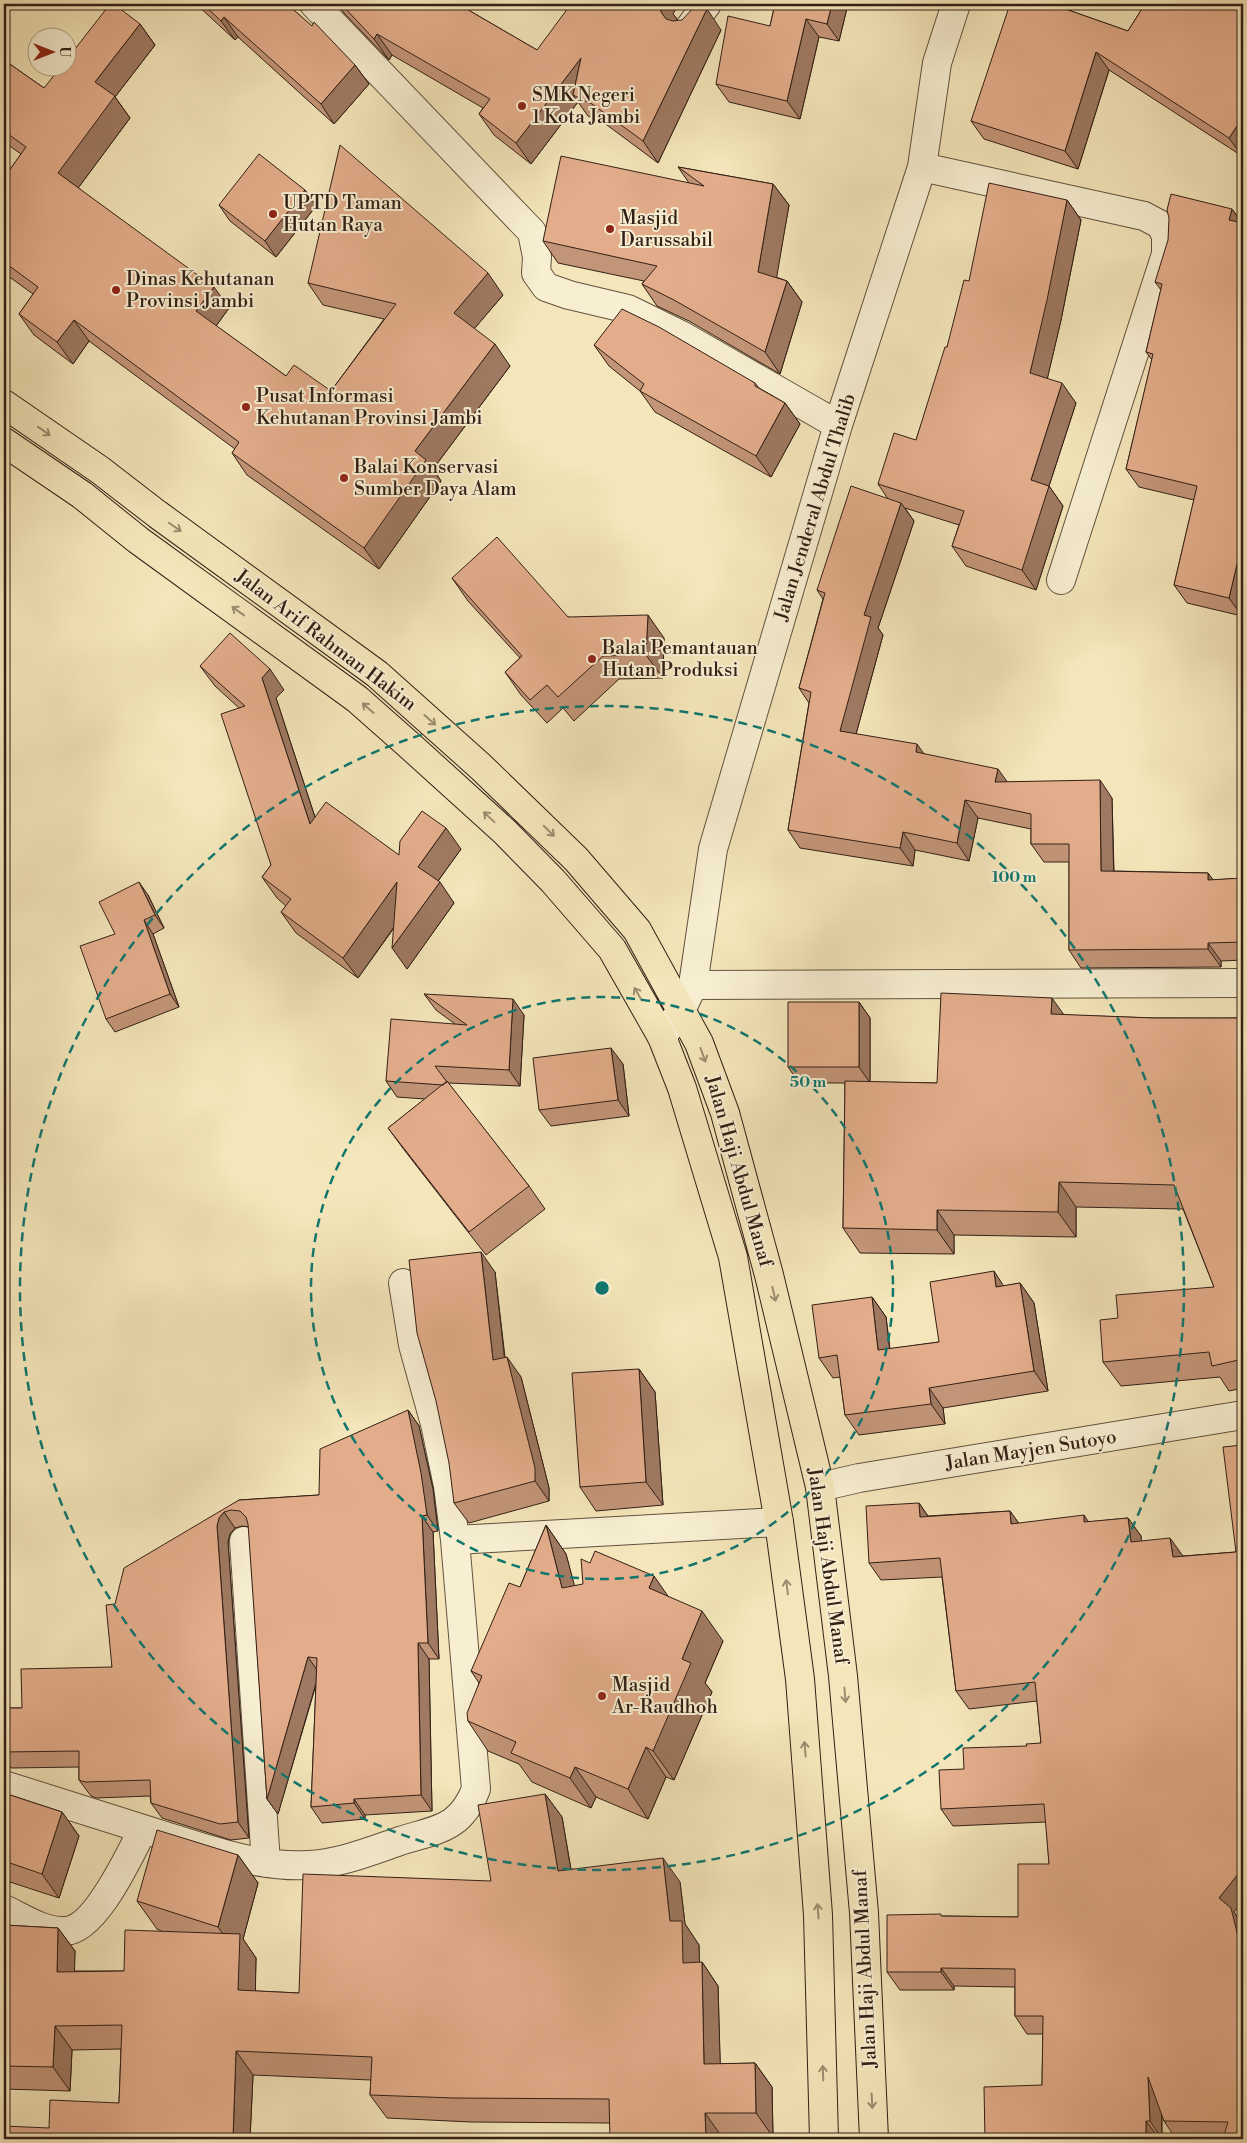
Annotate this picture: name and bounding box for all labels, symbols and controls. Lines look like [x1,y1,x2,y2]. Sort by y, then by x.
north arrow [28,28,78,78]
text: U [55,47,73,58]
place label: SMK Negeri 1 Kota Jambi [532,83,640,129]
marker: SMK Negeri 1 Kota Jambi [516,100,528,112]
place label: UPTD Taman Hutan Raya [283,191,402,237]
place label: Masjid Darussabil [620,206,713,252]
marker: UPTD Taman Hutan Raya [267,208,279,220]
marker: Masjid Darussabil [604,223,616,235]
place label: Dinas Kehutanan Provinsi Jambi [126,267,275,313]
marker: Dinas Kehutanan Provinsi Jambi [110,284,122,296]
place label: Pusat Informasi Kehutanan Provinsi Jambi [256,384,483,430]
street label: Jalan Jenderal Abdul Thalib [769,391,861,624]
marker: Pusat Informasi Kehutanan Provinsi Jambi [240,401,252,413]
one-way arrow [37,426,51,436]
place label: Balai Konservasi Sumber Daya Alam [353,455,517,501]
marker: Balai Konservasi Sumber Daya Alam [338,472,350,484]
one-way arrow [168,522,182,532]
street label: Jalan Arif Rahman Hakim [230,563,422,716]
one-way arrow [231,606,245,616]
place label: Balai Pemantauan Hutan Produksi [601,636,758,682]
marker: Balai Pemantauan Hutan Produksi [586,653,598,665]
one-way arrow [362,703,375,714]
one-way arrow [423,715,436,726]
one-way arrow [482,811,495,823]
one-way arrow [542,825,554,837]
text: 100 m [992,868,1037,887]
one-way arrow [632,988,642,1002]
one-way arrow [699,1046,708,1062]
street label: Jalan Haji Abdul Manaf [700,1071,778,1271]
text: 50 m [790,1073,826,1092]
centre of rings [593,1279,611,1297]
one-way arrow [770,1286,779,1302]
street label: Jalan Mayjen Sutoyo [943,1425,1118,1476]
street label: Jalan Haji Abdul Manaf [802,1465,854,1667]
one-way arrow [782,1579,792,1595]
place label: Masjid Ar-Raudhoh [611,1673,718,1719]
one-way arrow [840,1686,850,1702]
marker: Masjid Ar-Raudhoh [596,1690,608,1702]
one-way arrow [800,1741,810,1757]
street label: Jalan Haji Abdul Manaf [848,1868,882,2070]
one-way arrow [813,1903,822,1919]
one-way arrow [818,2065,827,2081]
one-way arrow [868,2093,877,2109]

